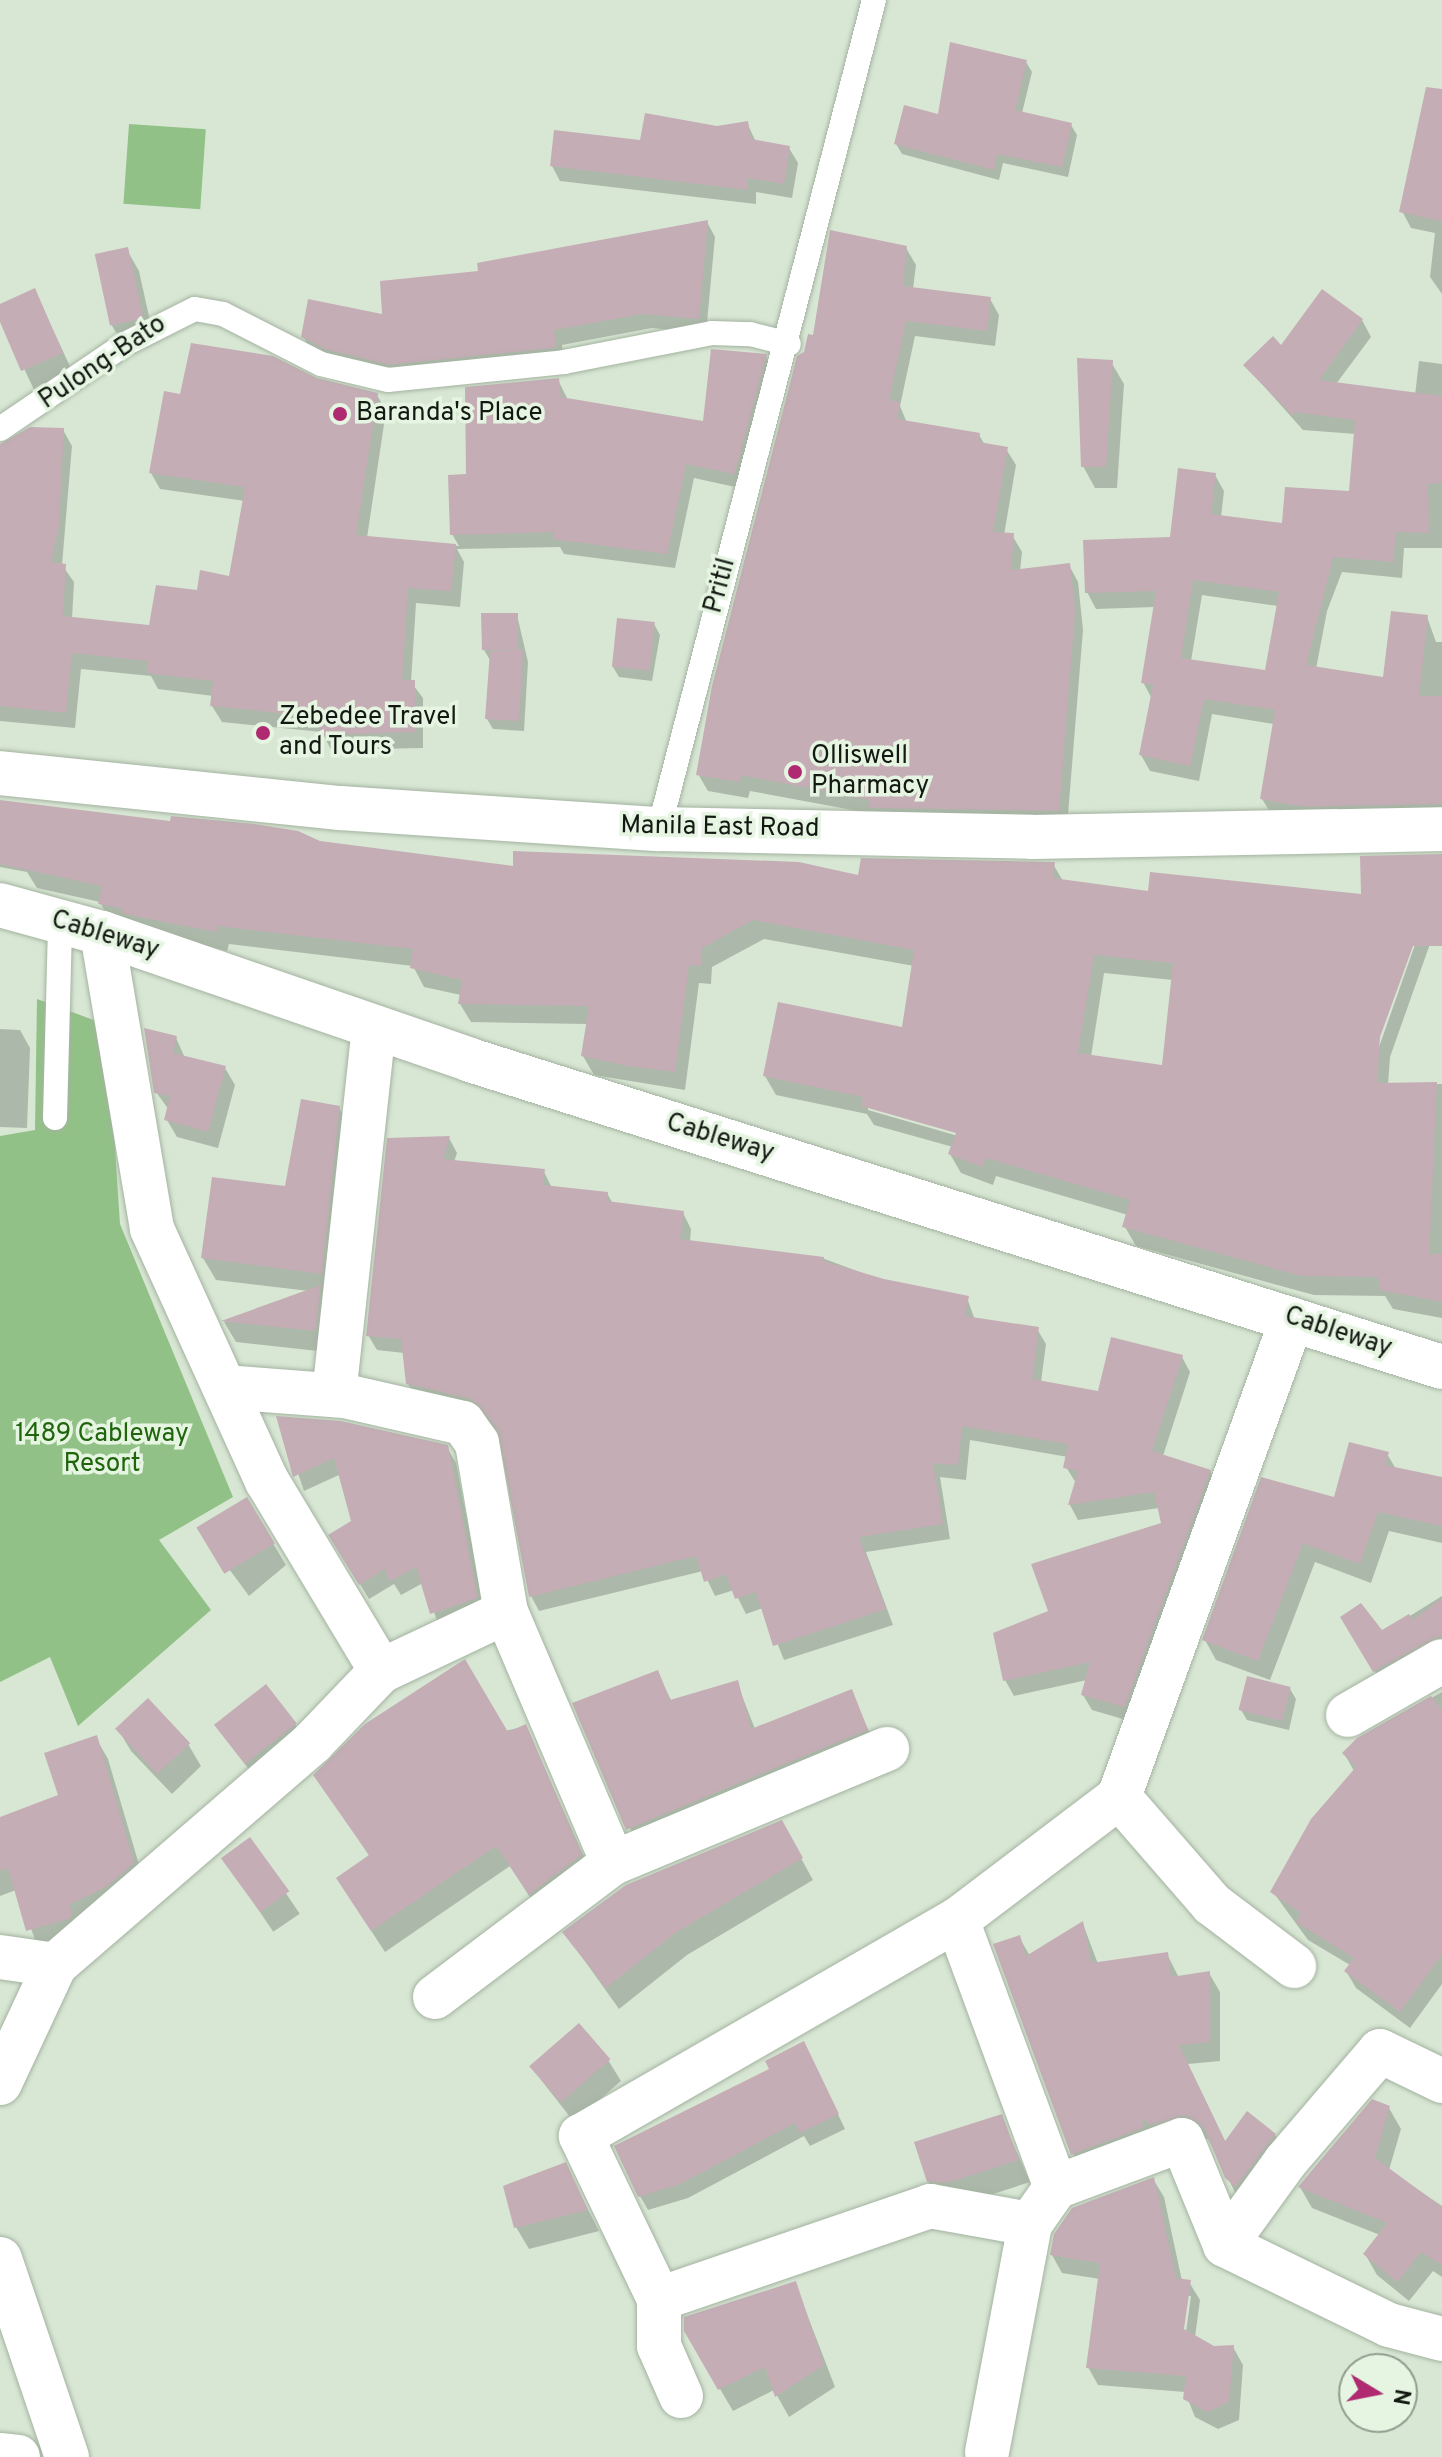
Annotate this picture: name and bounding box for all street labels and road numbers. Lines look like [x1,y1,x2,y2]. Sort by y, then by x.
street label: Pulong-Bato [34,309,172,417]
street label: Pritil [699,555,743,617]
street label: Manila East Road [620,811,820,845]
street label: Cableway [47,905,163,967]
street label: Cableway [662,1108,778,1170]
street label: Cableway [1280,1301,1396,1365]

